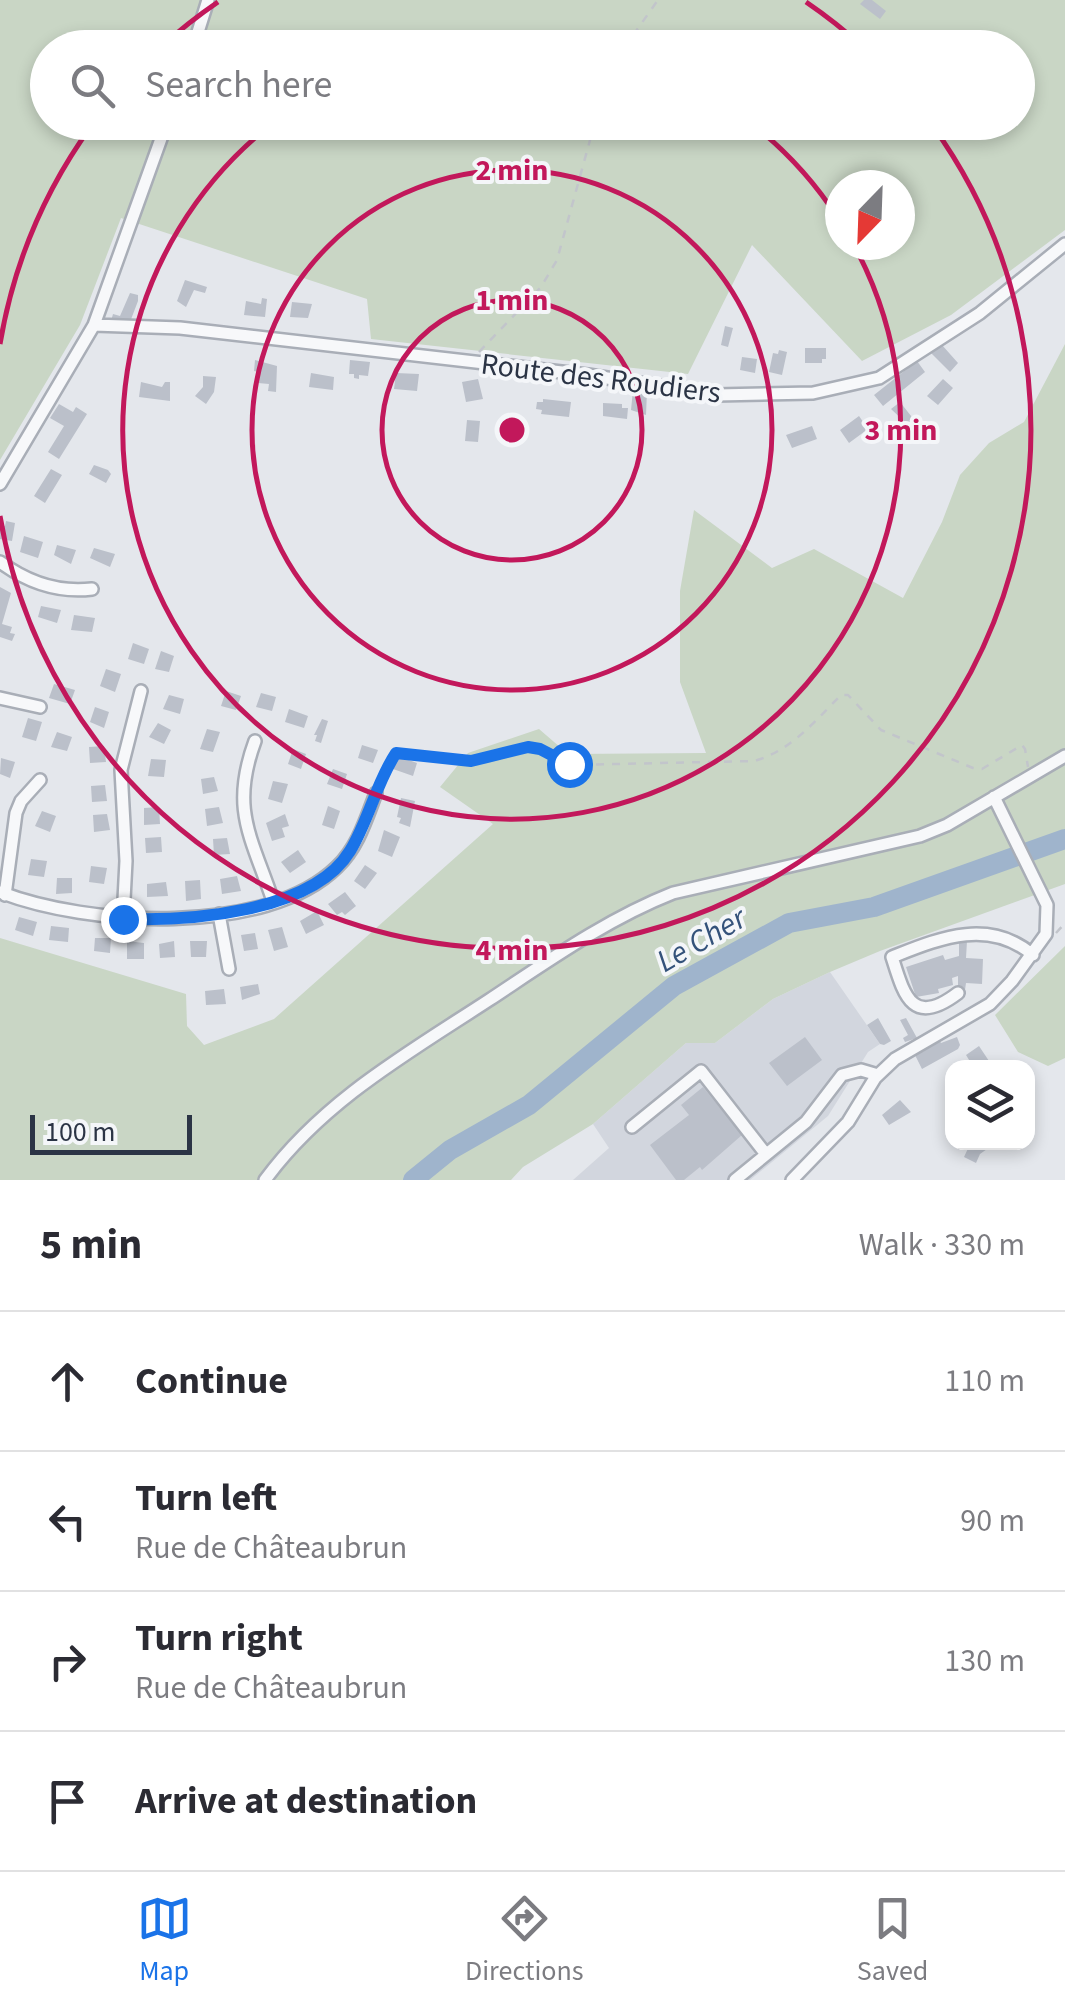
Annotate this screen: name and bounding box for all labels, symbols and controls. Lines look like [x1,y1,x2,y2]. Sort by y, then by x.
search box [30,30,1035,140]
icon: search [65,58,120,113]
text: Search here [145,58,332,112]
text: 2 min [476,149,549,192]
north arrow [825,170,915,260]
text: 1 min [476,279,549,322]
street label: Route des Roudiers [479,342,723,415]
text: 3 min [865,409,938,452]
centre of rings [494,412,530,448]
route start [547,742,593,788]
water label: Le Cher [648,895,757,984]
route end [101,897,147,943]
text: 4 min [476,929,549,972]
map controls [945,1060,1035,1150]
button: layers [945,1060,1035,1150]
scale bar [30,1110,192,1154]
text: 100 m [45,1112,116,1152]
text: 5 min [40,1215,142,1275]
text: Walk · 330 m [859,1222,1025,1268]
icon: ahead [40,1354,95,1409]
text: Continue [135,1354,288,1408]
text: 110 m [944,1358,1025,1404]
text: Turn left [135,1471,277,1525]
icon: left [40,1494,95,1549]
text: 90 m [960,1498,1025,1544]
text: Rue de Châteaubrun [135,1525,407,1571]
text: Turn right [135,1611,303,1665]
icon: right [40,1634,95,1689]
text: 130 m [944,1638,1025,1684]
text: Rue de Châteaubrun [135,1665,407,1711]
icon: arrive [40,1774,95,1829]
text: Arrive at destination [135,1774,477,1828]
tab: Map [137,1891,192,1991]
tab: Directions [465,1891,584,1991]
tab: Saved [857,1891,928,1991]

